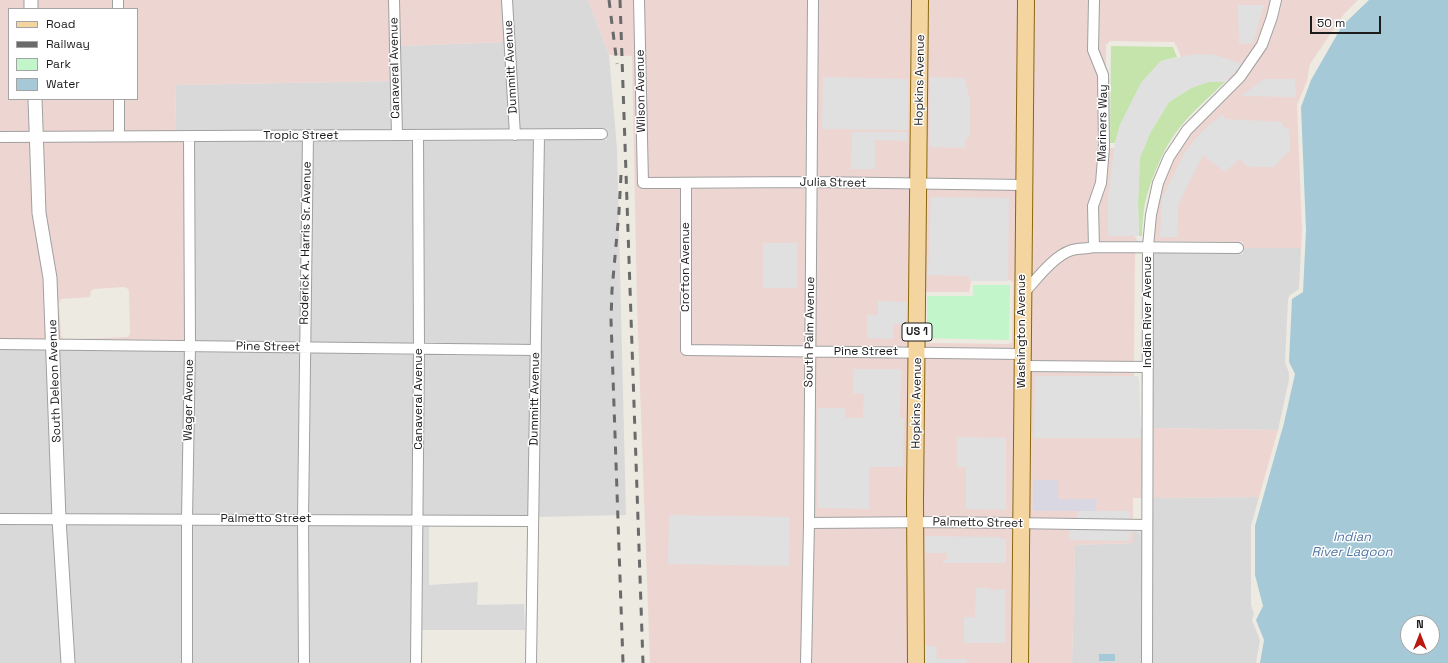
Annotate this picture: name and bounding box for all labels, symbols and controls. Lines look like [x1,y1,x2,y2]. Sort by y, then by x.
legend [8,8,138,100]
scale bar [1312,8,1383,34]
text: 50 m [1317,15,1345,31]
text: Road [46,16,75,32]
street label: Canaveral Avenue [387,17,403,119]
street label: Dummitt Avenue [501,20,521,114]
street label: Hopkins Avenue [912,34,928,126]
text: Railway [46,36,90,52]
street label: Wilson Avenue [633,49,649,133]
text: Park [46,56,71,72]
text: Water [46,76,80,92]
street label: Mariners Way [1095,84,1111,162]
street label: Tropic Street [263,129,339,143]
street label: Roderick A. Harris Sr. Avenue [297,161,315,325]
street label: Julia Street [800,175,866,191]
street label: Crofton Avenue [679,222,693,312]
street label: Indian River Avenue [1141,256,1155,368]
street label: Washington Avenue [1015,274,1029,388]
street label: South Palm Avenue [802,276,818,388]
street label: South Deleon Avenue [46,319,64,443]
road number: US 1 [902,323,932,341]
street label: Pine Street [236,339,300,355]
street label: Pine Street [834,345,898,359]
street label: Canaveral Avenue [412,348,426,450]
street label: Dummitt Avenue [527,352,543,446]
street label: Hopkins Avenue [909,357,925,449]
street label: Wager Avenue [181,359,197,441]
street label: Palmetto Street [221,512,311,526]
street label: Palmetto Street [932,515,1024,531]
water label: Indian River Lagoon [1312,529,1392,560]
north arrow [1400,615,1440,655]
text: N [1416,617,1424,631]

